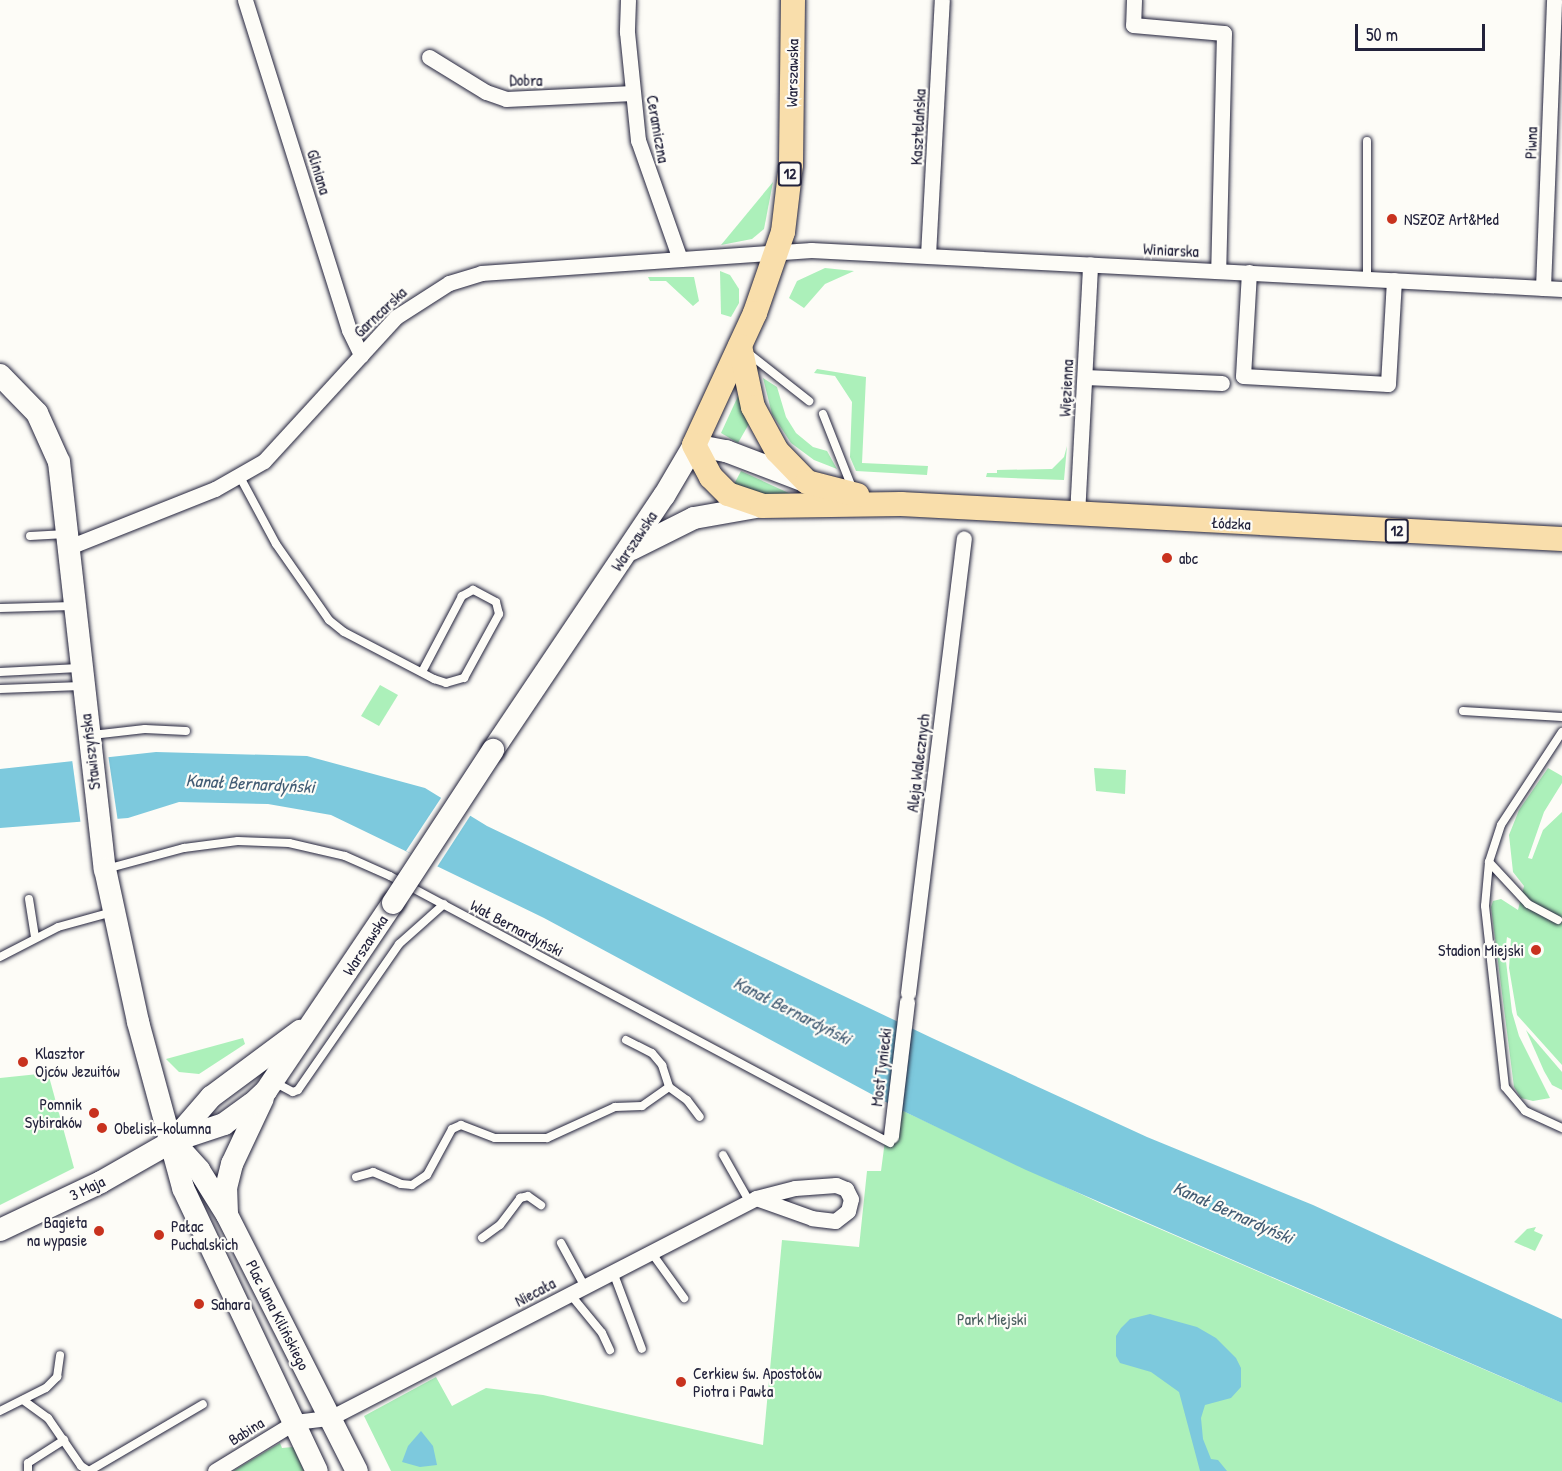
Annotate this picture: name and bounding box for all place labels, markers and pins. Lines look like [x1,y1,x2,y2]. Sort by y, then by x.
place label: NSZOZ Art&Med [1404,209,1499,229]
marker: NSZOZ Art&Med [1385,212,1399,226]
place label: abc [1179,548,1198,568]
marker: abc [1160,551,1174,565]
place label: Stadion Miejski [1438,940,1524,960]
marker: Stadion Miejski [1529,943,1543,957]
place label: Klasztor Ojców Jezuitów [35,1043,120,1081]
marker: Klasztor Ojców Jezuitów [16,1055,30,1069]
place label: Pomnik Sybiraków [25,1094,82,1132]
marker: Pomnik Sybiraków [87,1106,101,1120]
place label: Obelisk-kolumna [114,1118,211,1138]
marker: Obelisk-kolumna [95,1121,109,1135]
place label: Bagieta na wypasie [26,1212,87,1250]
place label: Pałac Puchalskich [171,1216,238,1254]
marker: Bagieta na wypasie [92,1224,106,1238]
marker: Pałac Puchalskich [152,1228,166,1242]
place label: Sahara [211,1294,250,1314]
marker: Sahara [192,1297,206,1311]
place label: Cerkiew św. Apostołów Piotra i Pawła [693,1363,822,1401]
marker: Cerkiew św. Apostołów Piotra i Pawła [674,1375,688,1389]

